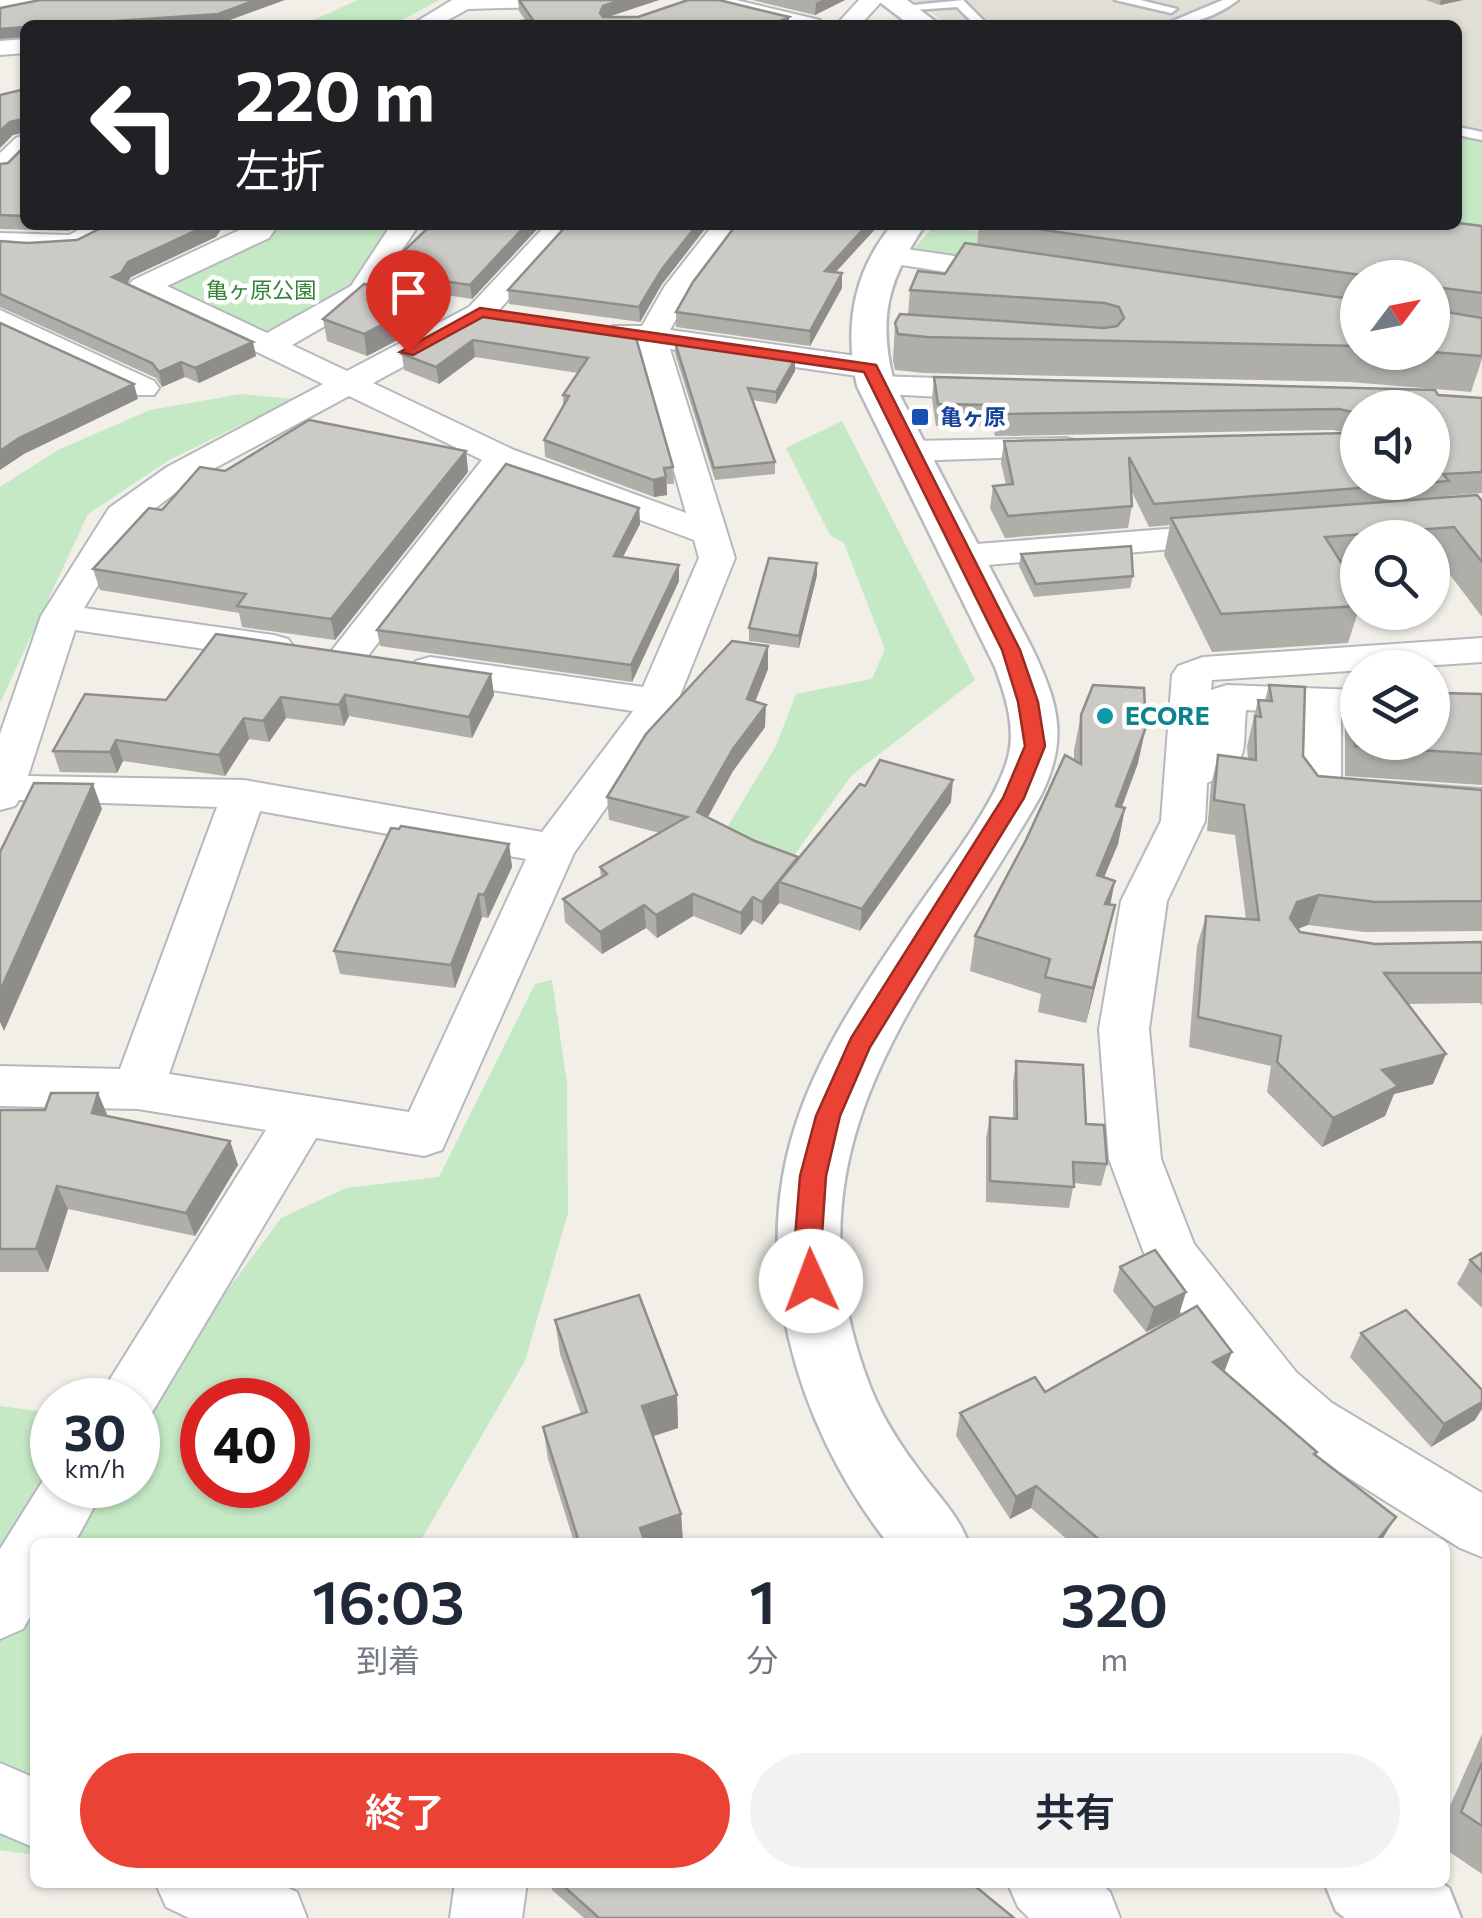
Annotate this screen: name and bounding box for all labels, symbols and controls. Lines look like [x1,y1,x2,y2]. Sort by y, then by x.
text: 220 m [235,50,435,135]
icon: left [70,60,200,190]
text: 左折 [235,141,325,196]
pin [366,250,451,353]
north arrow [1340,260,1450,370]
map controls [1340,260,1450,760]
icon: arrive [381,265,436,320]
park label: 亀ヶ原公園 [206,276,316,303]
button: sound [1340,390,1450,500]
place label: 亀ヶ原 [940,403,1006,430]
marker: 亀ヶ原 [909,406,931,428]
button: search [1340,520,1450,630]
button: layers [1340,650,1450,760]
place label: ECORE [1125,700,1210,730]
marker: ECORE [1094,705,1116,727]
position arrow [759,1229,863,1333]
speed limit sign: 40 [180,1378,310,1508]
text: 30 [64,1400,126,1461]
text: km/h [65,1453,125,1483]
text: 16:03 [312,1563,465,1636]
text: 1 [749,1563,776,1636]
text: 320 [1061,1566,1168,1639]
text: m [1100,1638,1128,1678]
text: 到着 [356,1639,420,1679]
text: 分 [747,1639,779,1679]
button: 終了 [80,1753,730,1868]
button: 共有 [750,1753,1400,1868]

